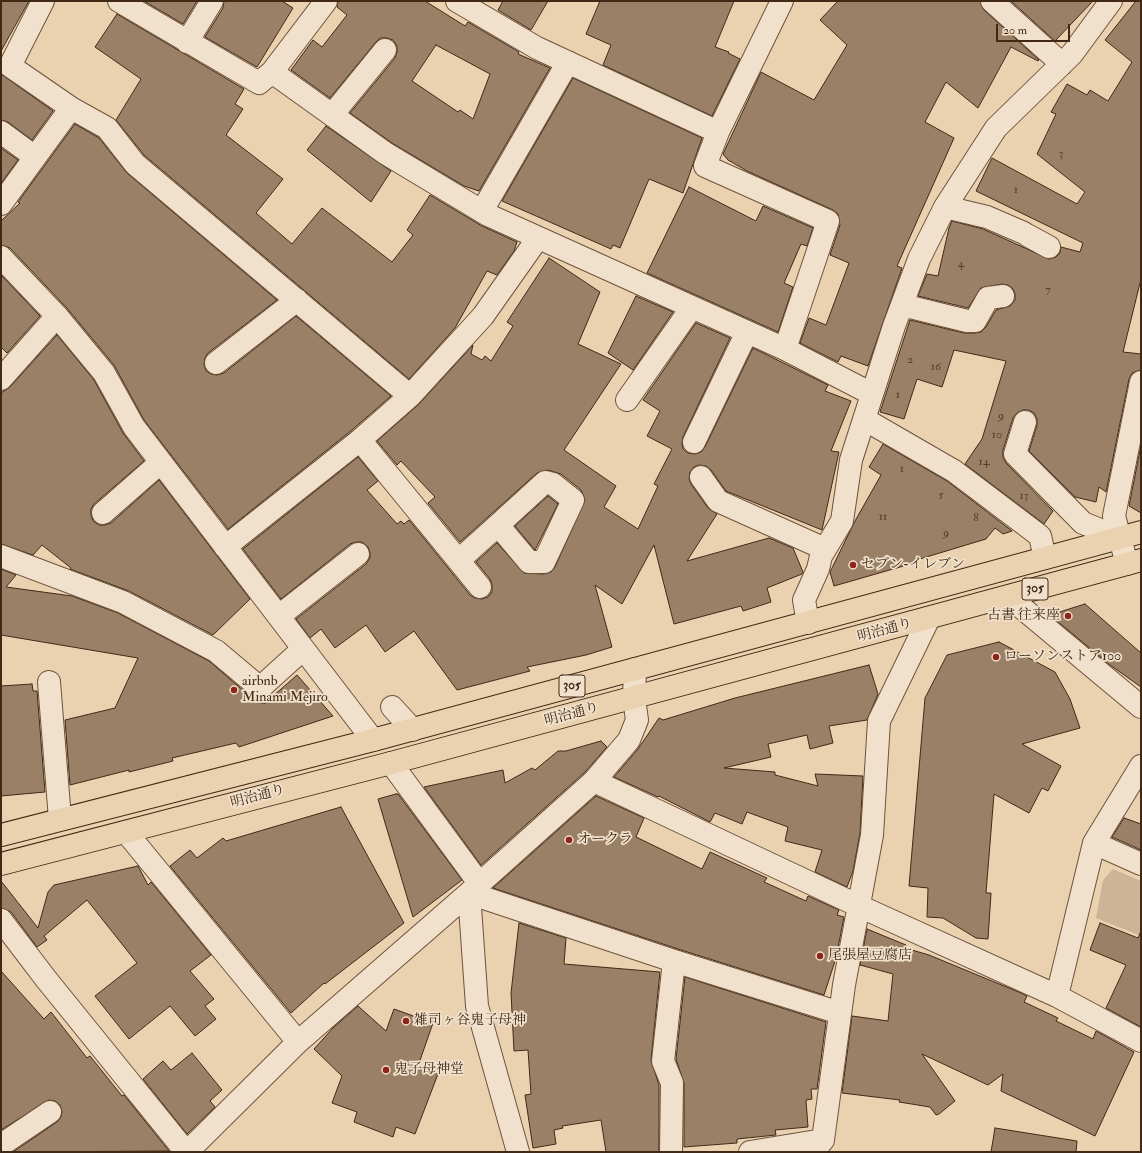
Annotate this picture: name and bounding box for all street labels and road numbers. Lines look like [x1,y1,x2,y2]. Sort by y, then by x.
road number: 305 [1022,578,1048,600]
street label: 明治通り [856,616,914,646]
road number: 305 [559,675,585,697]
street label: 明治通り [543,700,601,730]
street label: 明治通り [229,782,287,812]

